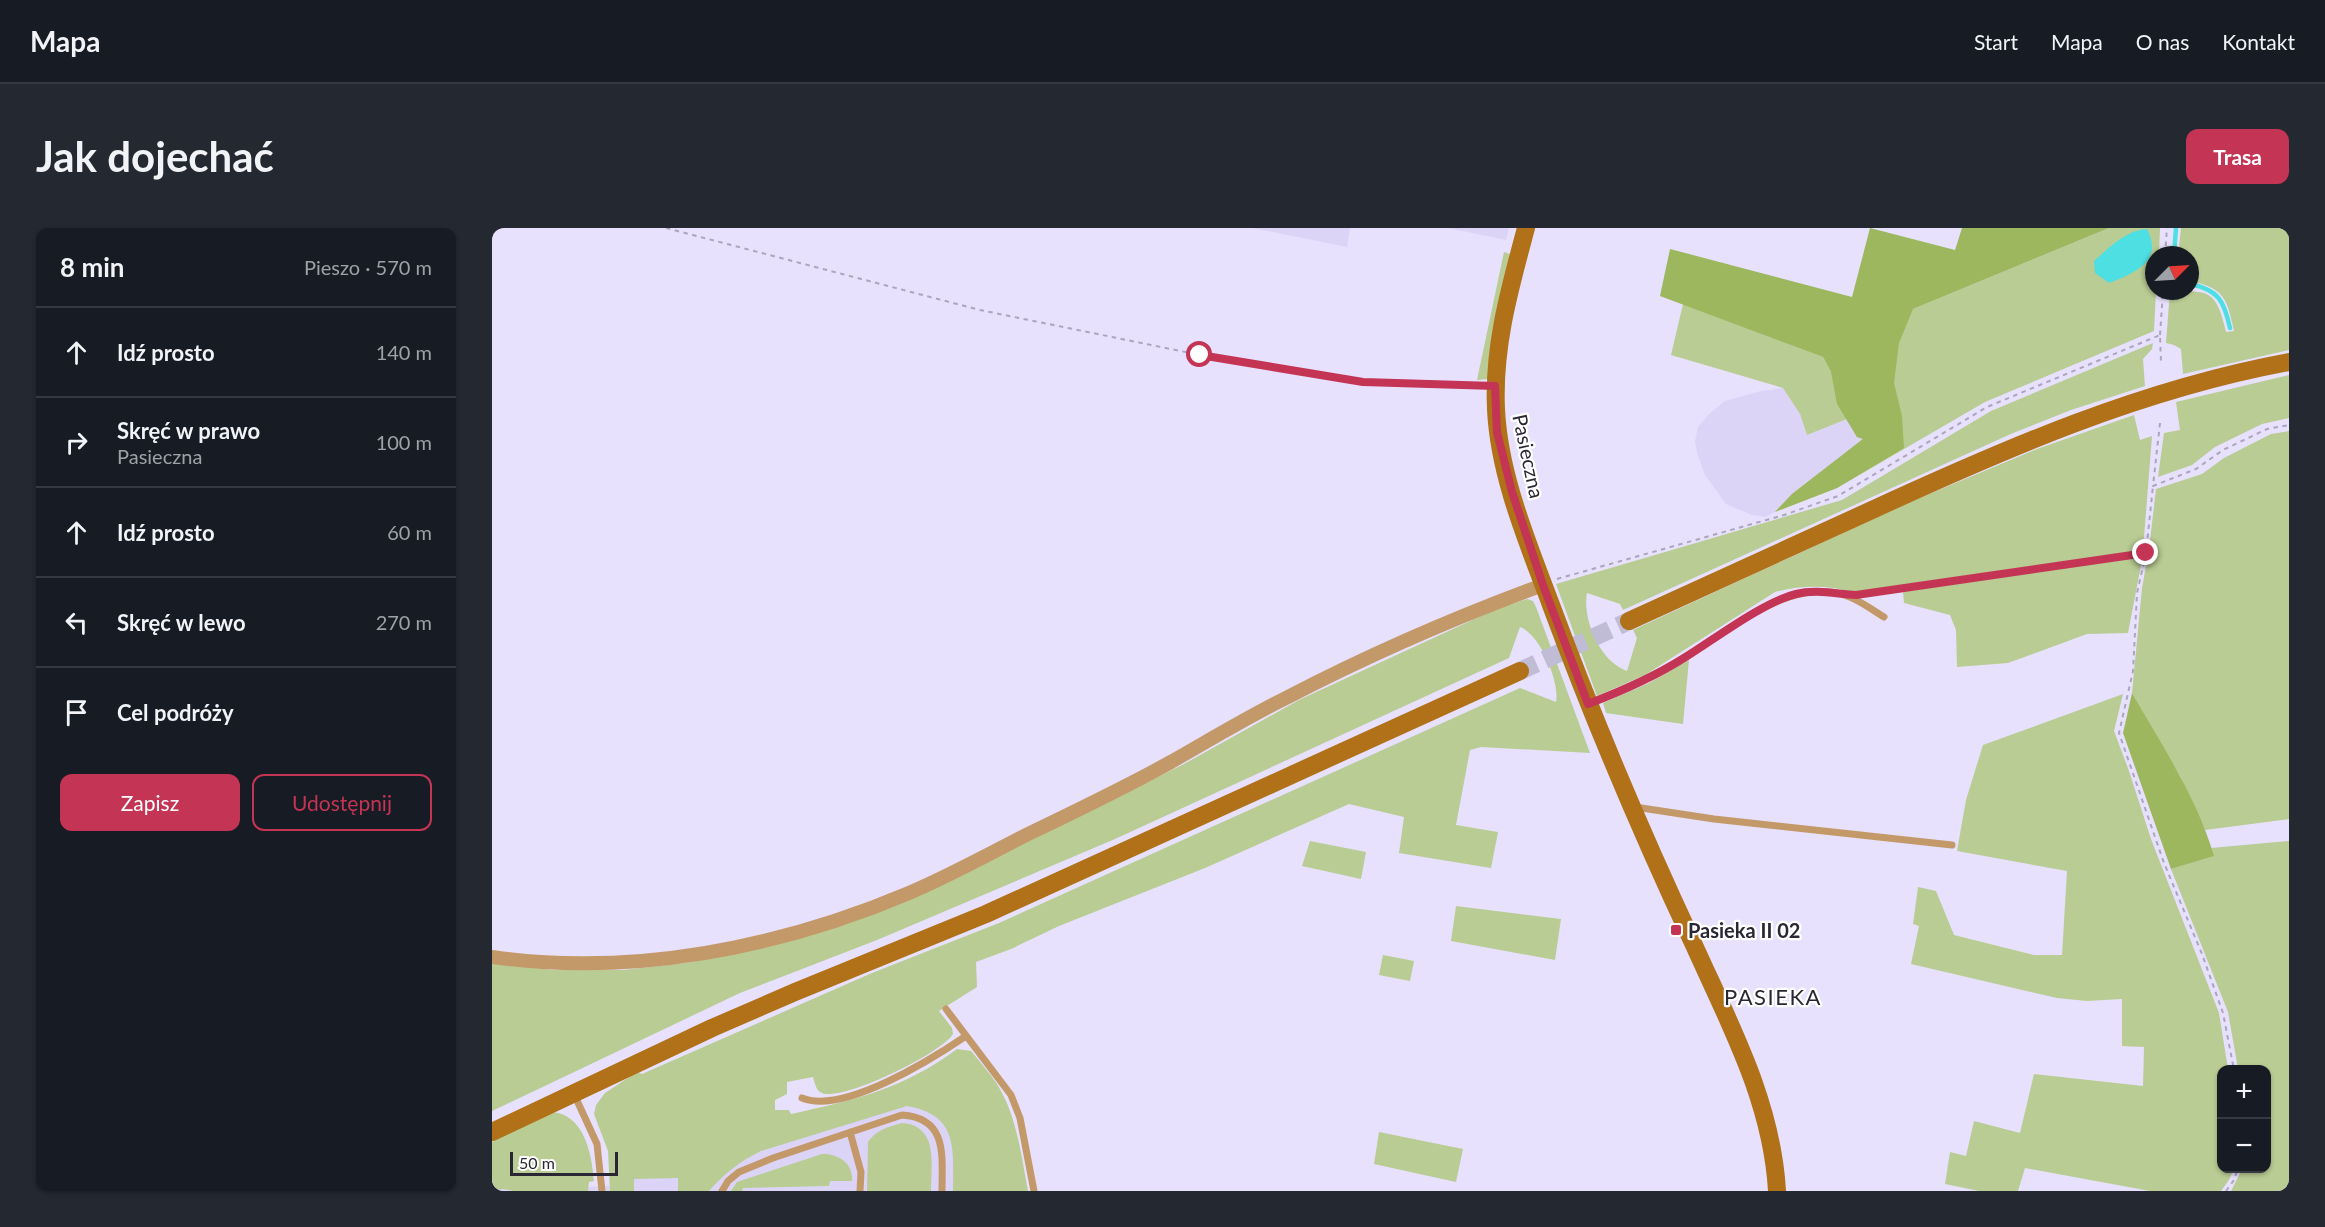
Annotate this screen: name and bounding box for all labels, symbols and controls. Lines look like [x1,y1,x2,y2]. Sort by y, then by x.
text: Mapa [30,24,100,58]
text: Start [1974,29,2018,54]
text: Mapa [2051,29,2103,54]
text: O nas [2136,29,2189,54]
text: Kontakt [2222,29,2295,54]
button: Trasa [2186,129,2289,184]
text: Jak dojechać [36,131,274,181]
north arrow [2145,246,2199,300]
text: 8 min [60,251,124,283]
text: Pieszo · 570 m [304,255,432,279]
icon: ahead [60,336,93,369]
text: Idź prosto [117,339,215,366]
text: 140 m [376,340,432,364]
route start [1186,341,1212,367]
street label: Pasieczna [1508,412,1550,500]
text: Skręć w prawo [117,417,260,444]
icon: right [60,426,93,459]
text: 100 m [376,430,432,454]
text: Pasieczna [117,444,202,468]
icon: ahead [60,516,93,549]
text: Idź prosto [117,519,215,546]
text: 60 m [387,520,432,544]
route end [2132,539,2158,565]
icon: left [60,606,93,639]
text: Skręć w lewo [117,609,246,636]
text: 270 m [376,610,432,634]
icon: arrive [60,696,93,729]
text: Cel podróży [117,699,234,726]
button: Zapisz [60,774,240,831]
button: Udostępnij [252,774,432,831]
place label: Pasieka II 02 [1688,918,1800,942]
marker: Pasieka II 02 [1669,923,1683,937]
district label: PASIEKA [1724,983,1822,1010]
map controls [2217,1065,2271,1173]
button: + [2217,1065,2271,1119]
button: − [2217,1119,2271,1173]
scale bar [510,1149,618,1176]
text: 50 m [519,1153,555,1172]

